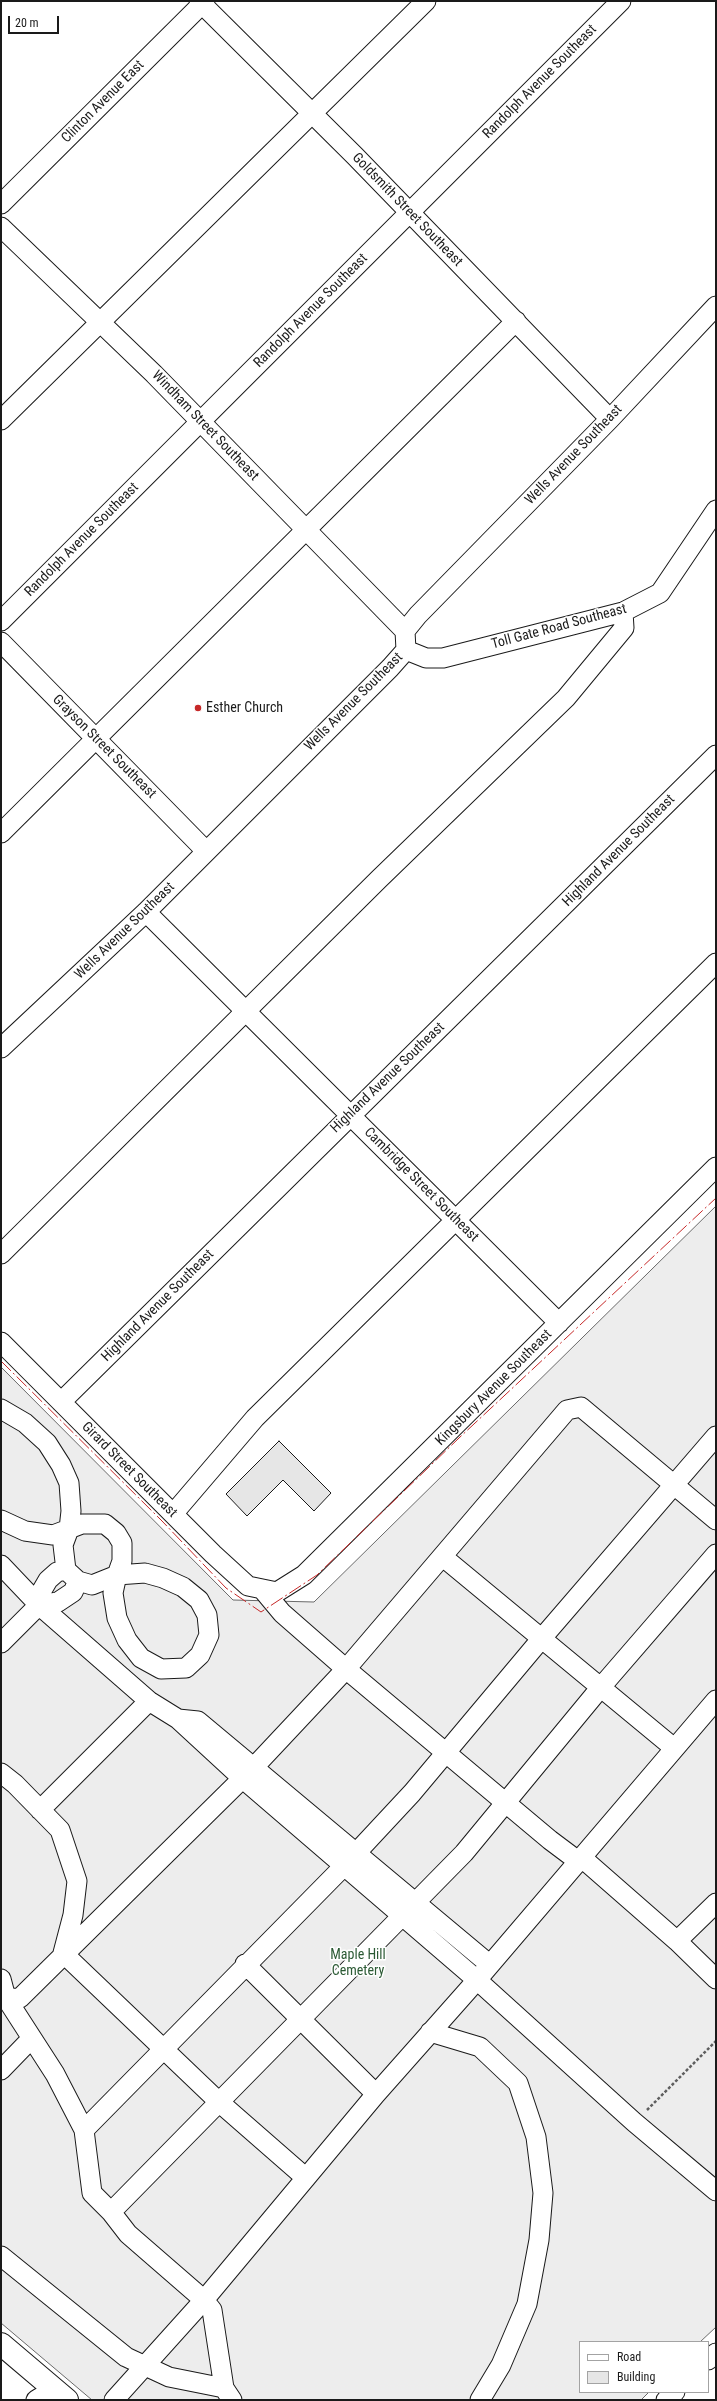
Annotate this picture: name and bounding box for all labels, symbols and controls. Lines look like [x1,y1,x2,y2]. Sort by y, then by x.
scale bar [10,8,61,34]
text: 20 m [15,16,39,30]
street label: Randolph Avenue Southeast [480,22,600,142]
street label: Clinton Avenue East [58,57,148,147]
street label: Goldsmith Street Southeast [348,150,466,270]
street label: Randolph Avenue Southeast [251,251,371,371]
street label: Windham Street Southeast [148,367,262,485]
street label: Wells Avenue Southeast [522,402,626,508]
street label: Randolph Avenue Southeast [22,480,142,600]
street label: Toll Gate Road Southeast [490,601,628,653]
street label: Wells Avenue Southeast [301,649,407,755]
street label: Grayson Street Southeast [49,692,159,802]
place label: Esther Church [206,700,283,716]
marker: Esther Church [193,703,203,713]
street label: Highland Avenue Southeast [559,791,679,911]
street label: Wells Avenue Southeast [72,879,178,983]
street label: Highland Avenue Southeast [328,1019,448,1137]
street label: Cambridge Street Southeast [360,1124,482,1246]
street label: Highland Avenue Southeast [98,1246,218,1366]
street label: Kingsbury Avenue Southeast [432,1326,556,1450]
street label: Girard Street Southeast [78,1419,180,1521]
park label: Maple Hill Cemetery [330,1947,386,1980]
legend [579,2341,709,2393]
text: Road [617,2350,641,2364]
text: Building [617,2370,655,2384]

